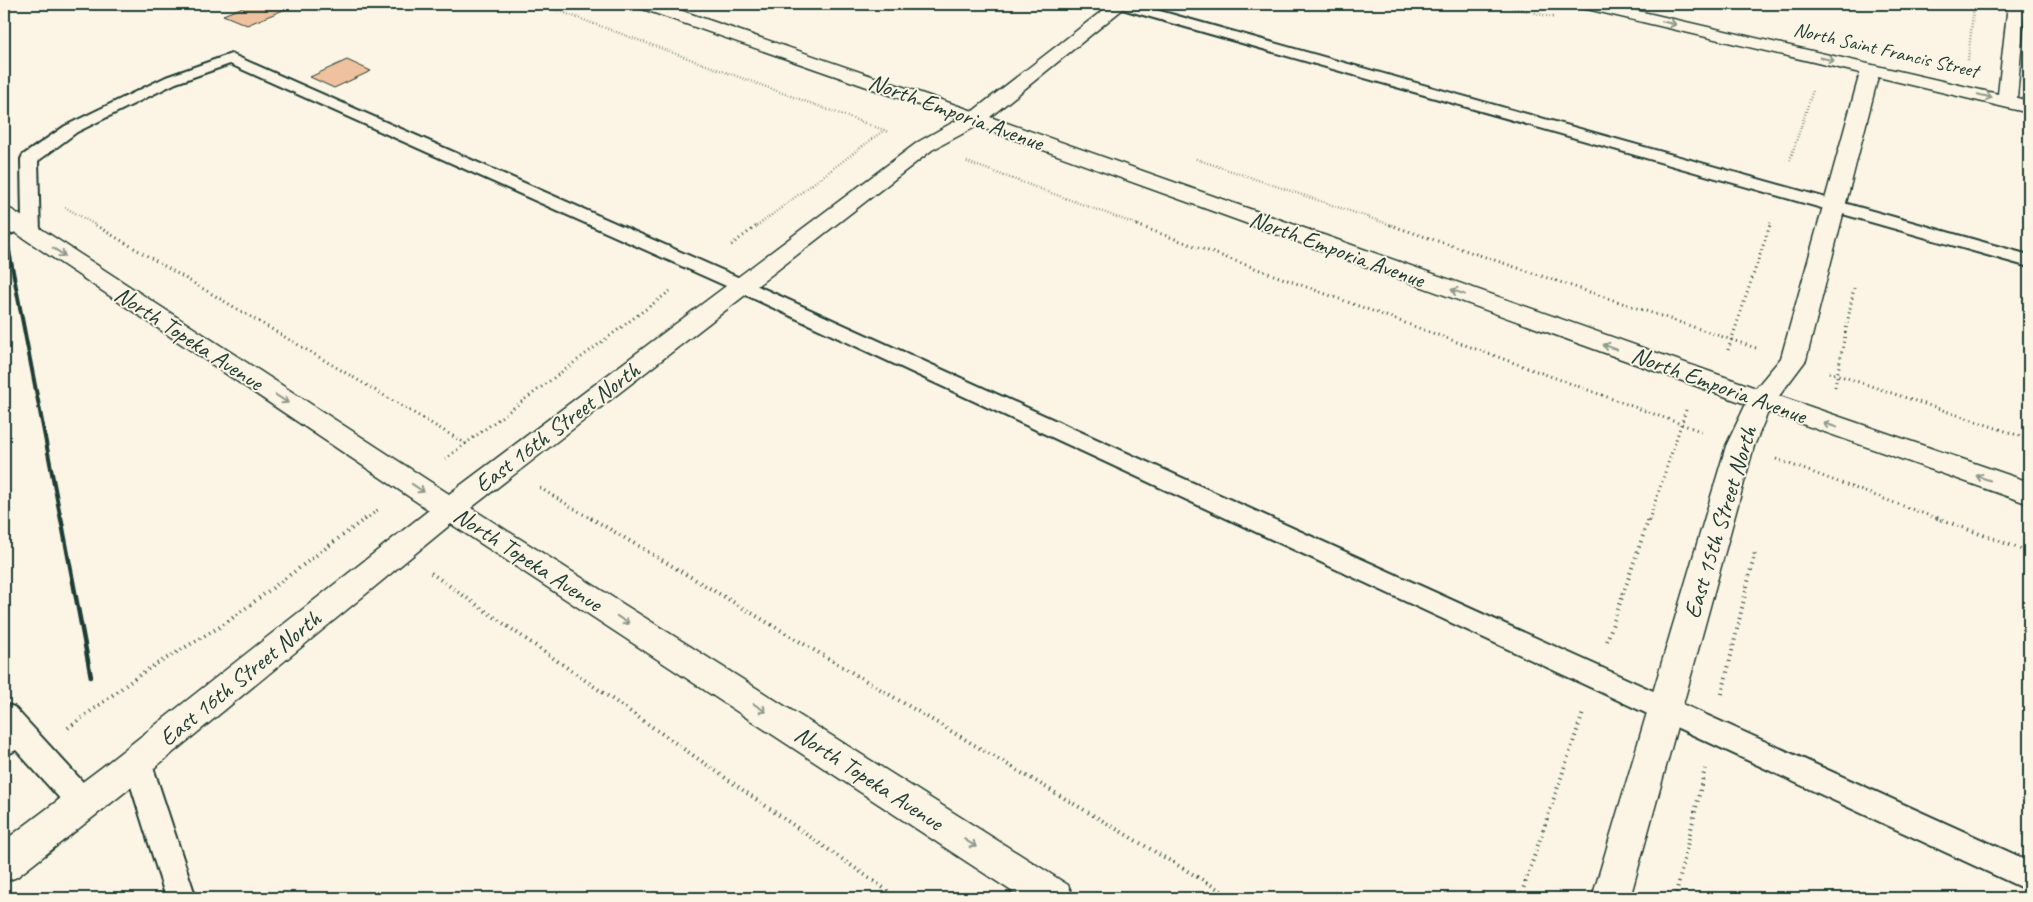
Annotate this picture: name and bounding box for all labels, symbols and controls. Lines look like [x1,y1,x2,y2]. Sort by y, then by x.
street label: North Saint Francis Street [1791,17,1984,84]
one-way arrow [1660,18,1676,28]
one-way arrow [1819,55,1835,64]
street label: North Emporia Avenue [865,66,1050,158]
one-way arrow [1977,92,1993,101]
street label: North Emporia Avenue [1246,203,1431,295]
one-way arrow [51,247,65,257]
street label: North Topeka Avenue [109,279,271,398]
one-way arrow [1450,287,1466,296]
street label: North Emporia Avenue [1628,339,1813,431]
one-way arrow [1603,342,1619,351]
street label: East 16th Street North [468,354,646,499]
one-way arrow [275,394,289,404]
one-way arrow [1822,419,1838,429]
street label: East 15th Street North [1677,421,1764,622]
one-way arrow [1975,472,1991,482]
one-way arrow [411,483,425,493]
street label: North Topeka Avenue [448,500,610,619]
street label: East 16th Street North [153,603,328,752]
one-way arrow [616,616,630,626]
one-way arrow [753,703,767,713]
street label: North Topeka Avenue [789,719,951,838]
one-way arrow [963,839,977,849]

